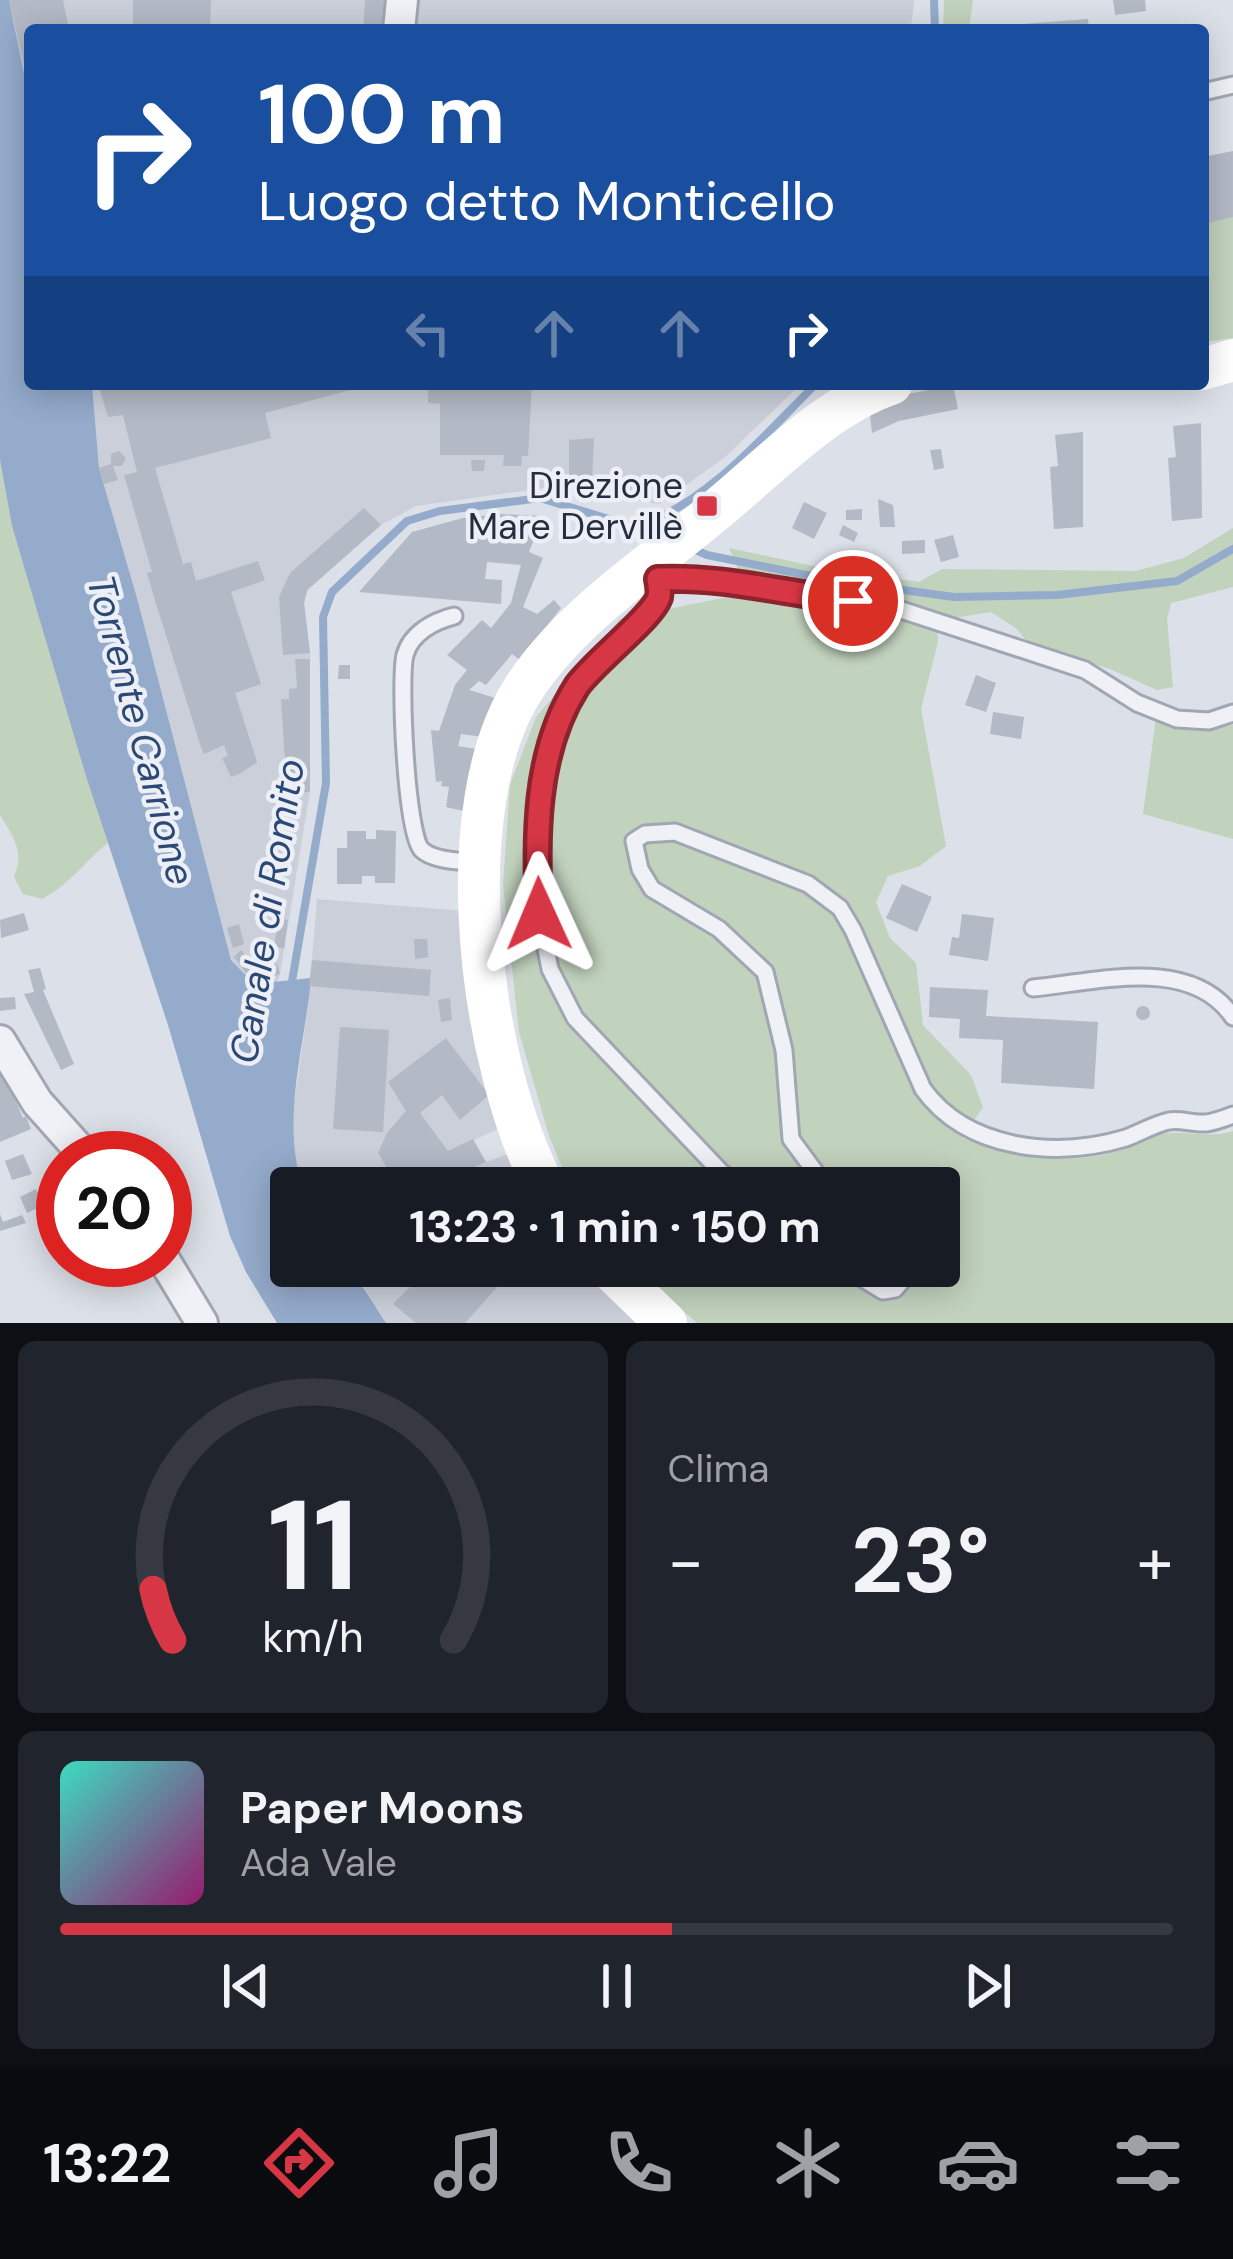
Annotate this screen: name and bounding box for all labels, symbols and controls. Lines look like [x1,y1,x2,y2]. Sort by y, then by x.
text: 100 m [258,60,506,169]
icon: right [60,72,216,228]
text: Luogo detto Monticello [258,166,836,237]
icon: left [395,300,461,366]
icon: ahead [521,300,587,366]
icon: ahead [647,300,713,366]
icon: right [773,300,839,366]
place label: Direzione Mare Dervillè [468,462,683,550]
marker: Direzione Mare Dervillè [694,493,720,519]
pin [802,550,904,652]
icon: arrive [820,568,886,634]
water label: Torrente Carrione [75,569,207,891]
water label: Canale di Romito [218,755,316,1067]
position arrow [476,851,602,977]
speed limit sign: 20 [36,1131,192,1287]
text: 13:23 · 1 min · 150 m [409,1197,821,1256]
text: Clima [668,1443,770,1494]
text: 11 [267,1465,358,1628]
text: 23° [851,1503,990,1620]
text: − [668,1519,704,1604]
text: + [1137,1519,1173,1604]
text: km/h [262,1609,363,1665]
text: Paper Moons [240,1778,525,1837]
text: Ada Vale [240,1837,397,1888]
icon: previous [213,1953,279,2019]
icon: pause [584,1953,650,2019]
icon: next [955,1953,1021,2019]
icon: directions [257,2121,341,2205]
icon: music [427,2121,511,2205]
icon: phone [597,2121,681,2205]
icon: climate [766,2121,850,2205]
icon: car [936,2121,1020,2205]
icon: filters [1106,2121,1190,2205]
text: 13:22 [43,2128,171,2199]

